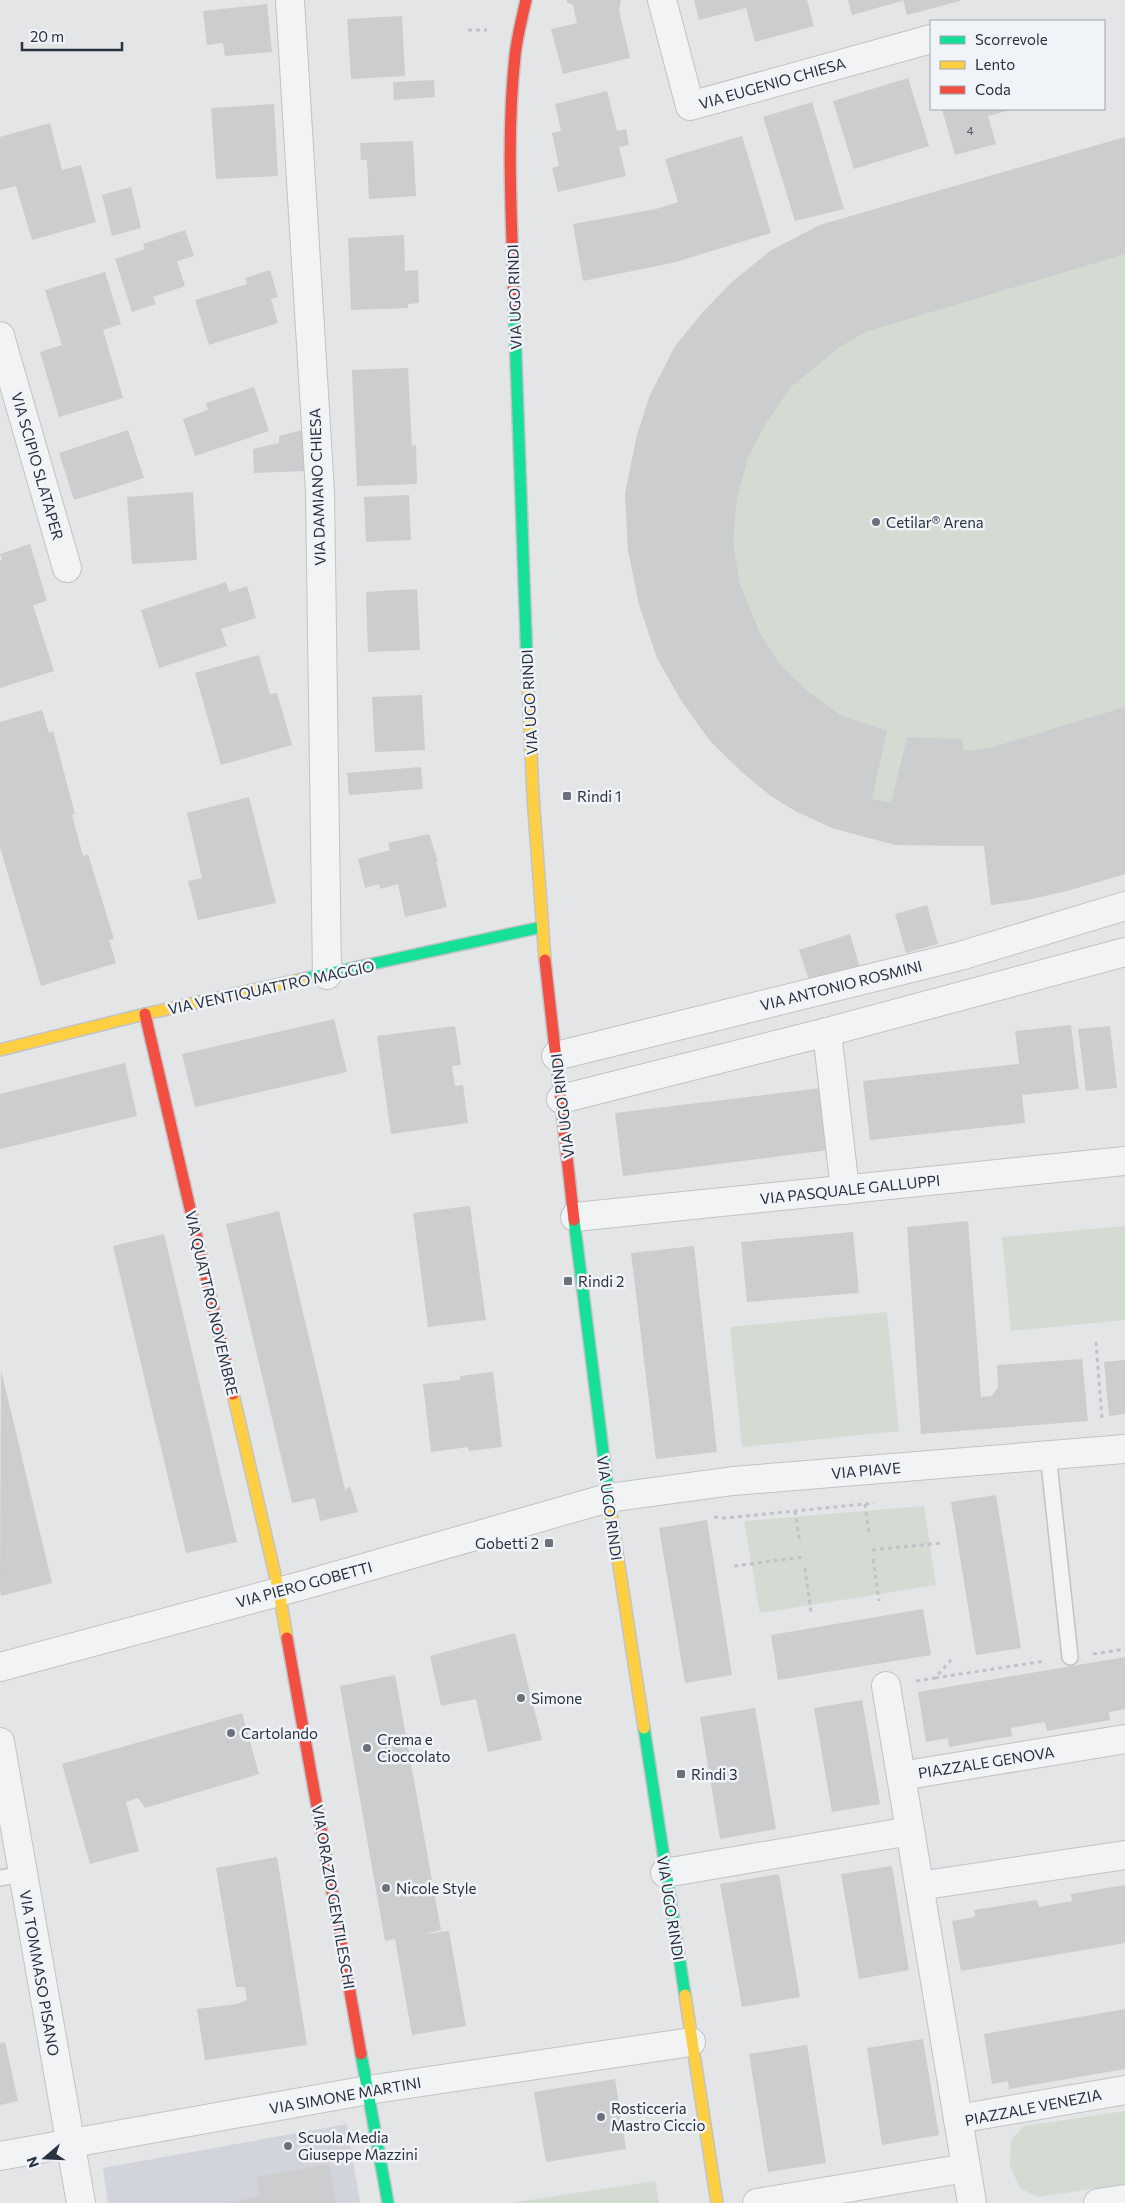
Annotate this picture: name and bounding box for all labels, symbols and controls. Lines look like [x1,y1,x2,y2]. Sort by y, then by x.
scale bar [22,20,122,52]
legend [930,20,1105,110]
text: 20 m [30,27,64,45]
text: Scorrevole [975,30,1048,48]
street label: VIA EUGENIO CHIESA [697,53,847,113]
text: Lento [975,55,1015,73]
text: Coda [975,80,1011,98]
house number: 4 [966,123,974,137]
street label: VIA UGO RINDI [503,244,525,350]
street label: VIA SCIPIO SLATAPER [8,390,68,542]
street label: VIA DAMIANO CHIESA [305,408,329,566]
place label: Cetilar® Arena [886,513,984,531]
marker: Cetilar® Arena [870,516,882,528]
street label: VIA UGO RINDI [517,649,541,755]
place label: Rindi 1 [577,787,621,805]
marker: Rindi 1 [561,790,573,802]
street label: VIA VENTIQUATTRO MAGGIO [166,956,376,1018]
street label: VIA ANTONIO ROSMINI [758,956,924,1014]
street label: VIA UGO RINDI [547,1052,577,1160]
street label: VIA PASQUALE GALLUPPI [759,1171,941,1207]
street label: VIA QUATTRO NOVEMBRE [182,1209,242,1397]
place label: Rindi 2 [578,1272,624,1290]
marker: Rindi 2 [562,1275,574,1287]
street label: VIA UGO RINDI [594,1454,626,1562]
street label: VIA PIAVE [830,1458,902,1482]
place label: Gobetti 2 [475,1534,539,1552]
marker: Gobetti 2 [543,1537,555,1549]
street label: VIA PIERO GOBETTI [234,1557,374,1611]
place label: Simone [531,1689,582,1707]
marker: Simone [515,1692,527,1704]
place label: Cartolando [241,1724,318,1742]
marker: Cartolando [225,1727,237,1739]
place label: Crema e Cioccolato [377,1730,451,1765]
marker: Crema e Cioccolato [361,1742,373,1754]
street label: PIAZZALE GENOVA [917,1742,1055,1782]
place label: Rindi 3 [691,1765,737,1783]
marker: Rindi 3 [675,1768,687,1780]
street label: VIA ORAZIO GENTILESCHI [309,1803,359,1991]
street label: VIA UGO RINDI [654,1854,688,1962]
place label: Nicole Style [396,1879,477,1897]
marker: Nicole Style [380,1882,392,1894]
street label: VIA TOMMASO PISANO [17,1889,63,2057]
street label: VIA SIMONE MARTINI [268,2073,422,2117]
street label: PIAZZALE VENEZIA [963,2085,1103,2129]
place label: Rosticceria Mastro Ciccio [611,2099,705,2134]
marker: Rosticceria Mastro Ciccio [595,2111,607,2123]
place label: Scuola Media Giuseppe Mazzini [298,2128,418,2163]
north arrow [20,2133,70,2183]
marker: Scuola Media Giuseppe Mazzini [282,2140,294,2152]
text: N [22,2155,42,2170]

